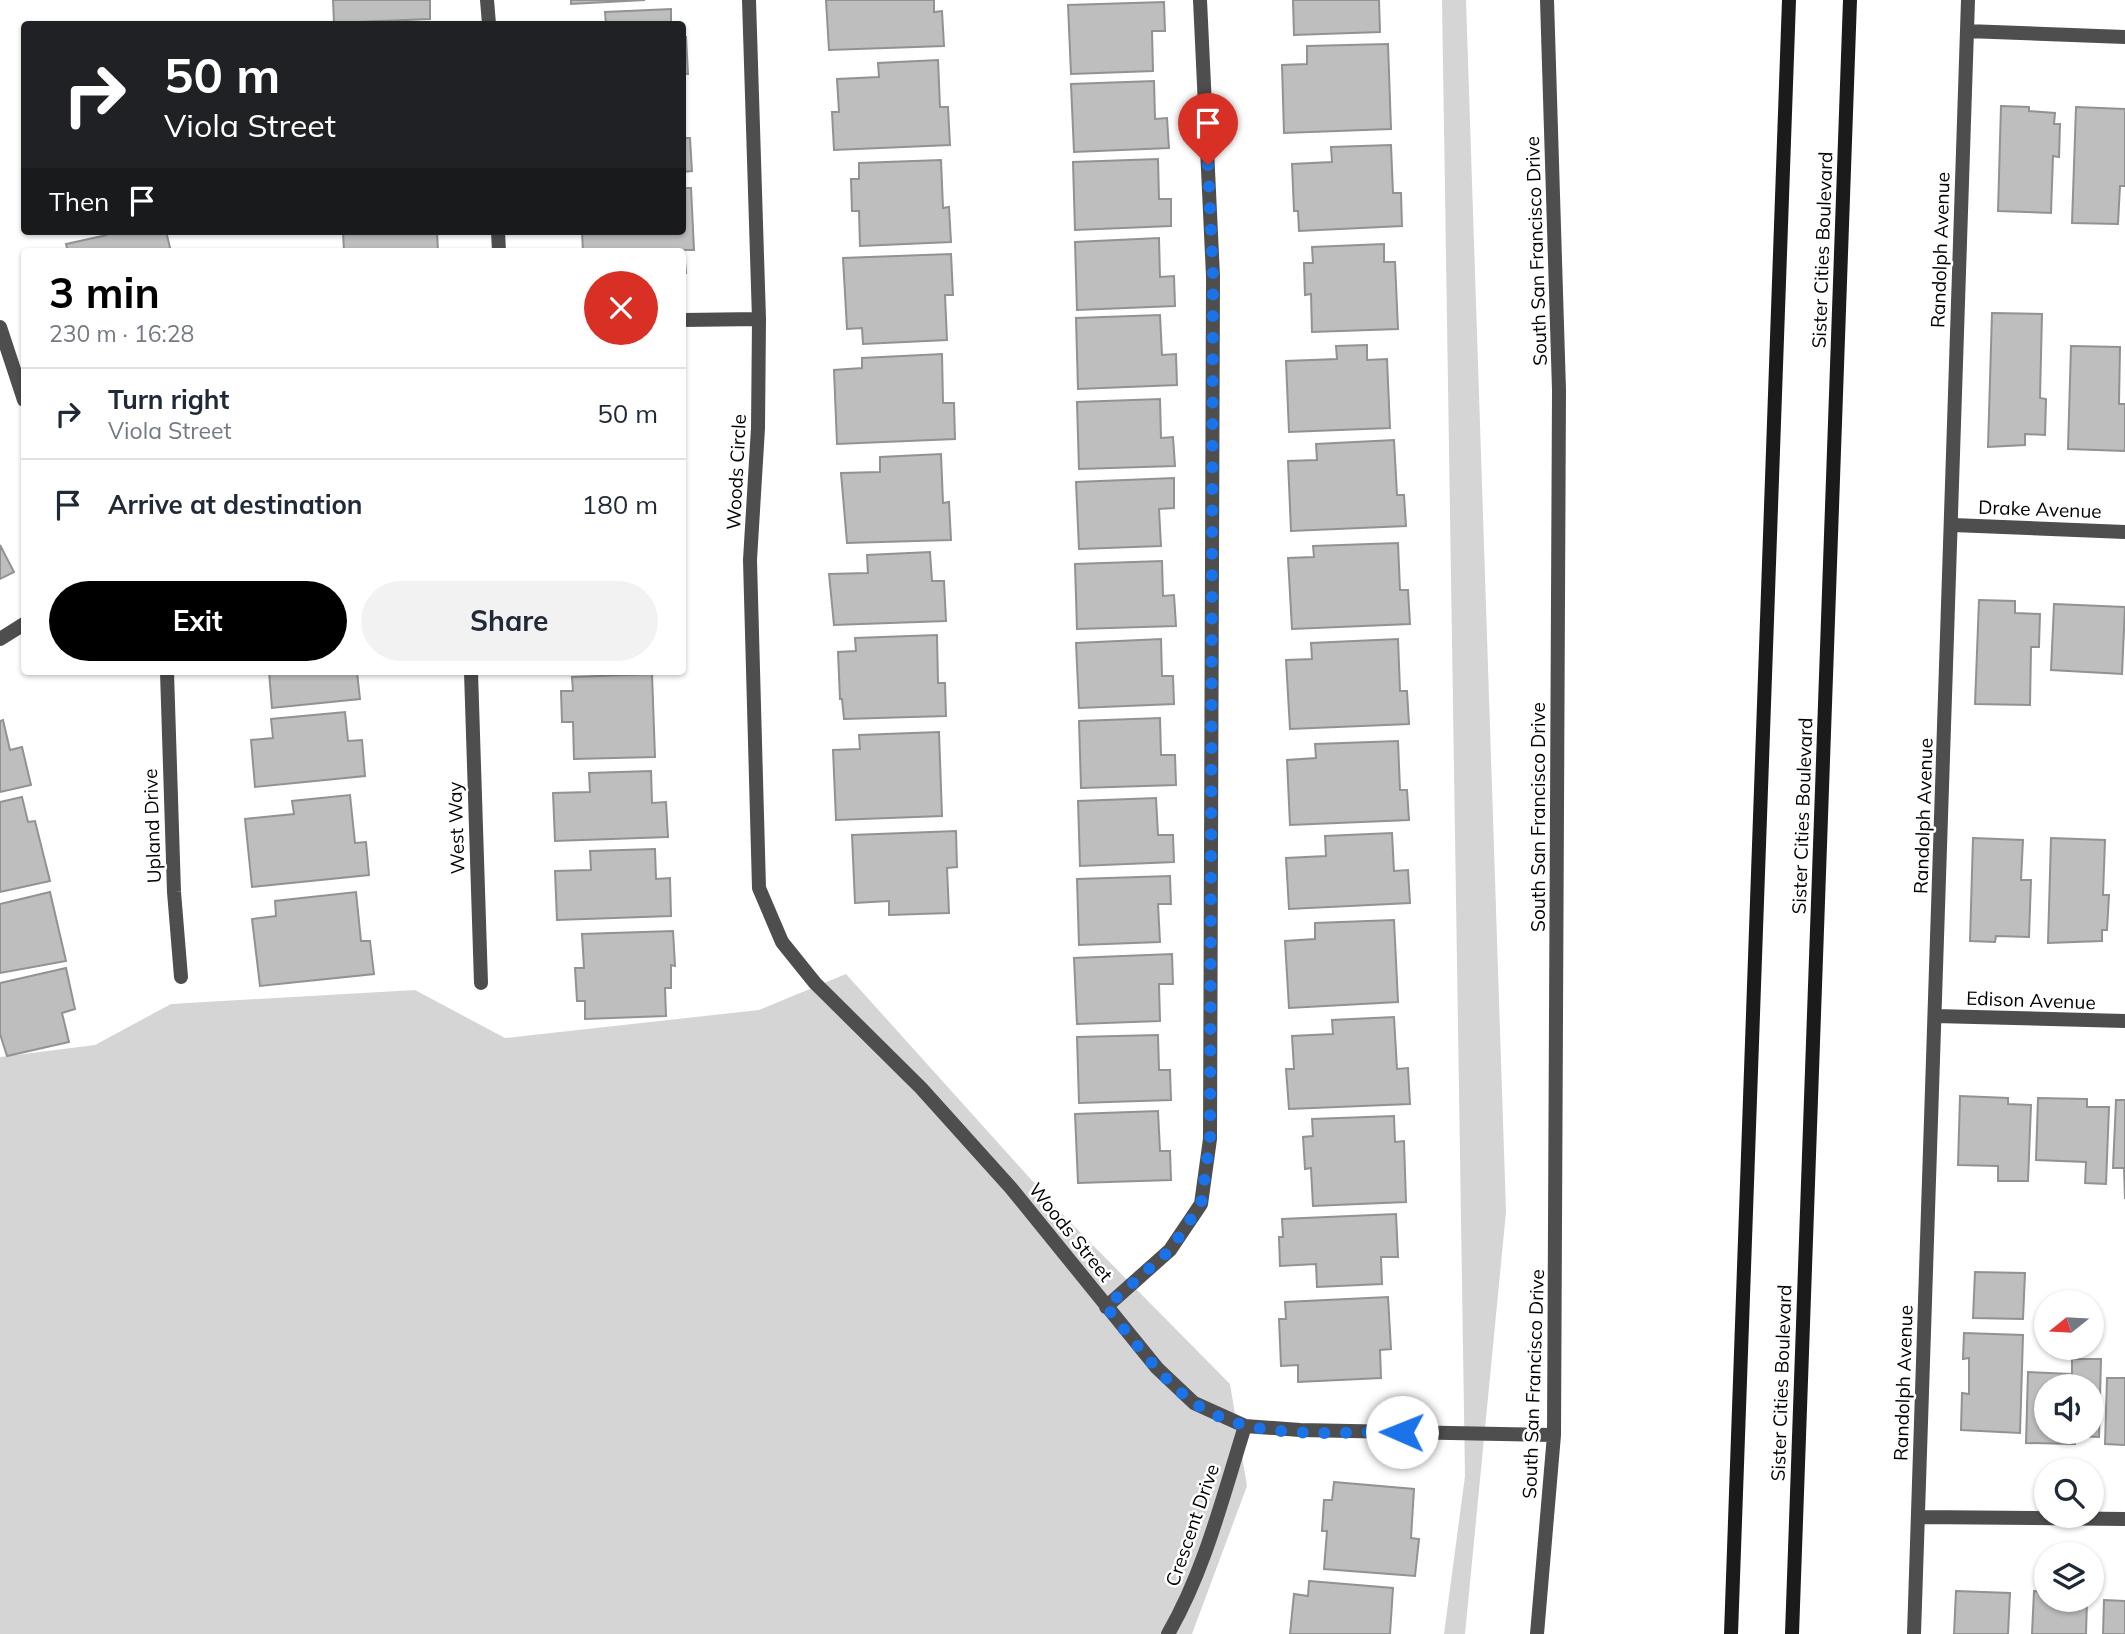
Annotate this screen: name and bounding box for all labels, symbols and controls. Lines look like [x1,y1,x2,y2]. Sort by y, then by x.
text: 50 m [164,44,280,105]
icon: right [49,49,140,140]
pin [1178,93,1238,165]
icon: arrive [1189,104,1227,142]
text: Viola Street [164,105,336,145]
street label: South San Francisco Drive [1520,136,1552,366]
street label: Sister Cities Boulevard [1807,151,1837,349]
street label: Randolph Avenue [1925,172,1955,328]
icon: arrive [123,182,161,220]
text: Then [49,185,109,218]
text: 3 min [49,266,160,319]
button: close [584,271,658,345]
text: 230 m · 16:28 [49,319,194,348]
text: Turn right [108,383,229,416]
icon: right [49,395,87,433]
text: 50 m [597,397,658,430]
street label: Woods Circle [721,413,751,531]
text: Viola Street [108,416,232,445]
icon: arrive [49,486,87,524]
text: Arrive at destination [108,488,363,521]
text: 180 m [582,488,658,521]
street label: Drake Avenue [1978,495,2102,523]
button: Exit [49,581,347,661]
button: Share [361,581,658,661]
street label: South San Francisco Drive [1526,702,1550,932]
street label: Sister Cities Boulevard [1787,717,1817,915]
street label: Randolph Avenue [1908,738,1938,894]
street label: Upland Drive [138,768,166,884]
street label: West Way [442,781,470,875]
street label: Edison Avenue [1966,986,2096,1014]
street label: Woods Street [1024,1178,1118,1286]
street label: South San Francisco Drive [1517,1269,1549,1499]
street label: Sister Cities Boulevard [1766,1284,1796,1482]
north arrow [2034,1290,2104,1360]
map controls [2034,1290,2104,1612]
street label: Randolph Avenue [1888,1305,1918,1461]
button: sound [2034,1374,2104,1444]
position arrow [1365,1395,1439,1469]
button: search [2034,1458,2104,1528]
street label: Crescent Drive [1160,1461,1224,1589]
button: layers [2034,1542,2104,1612]

